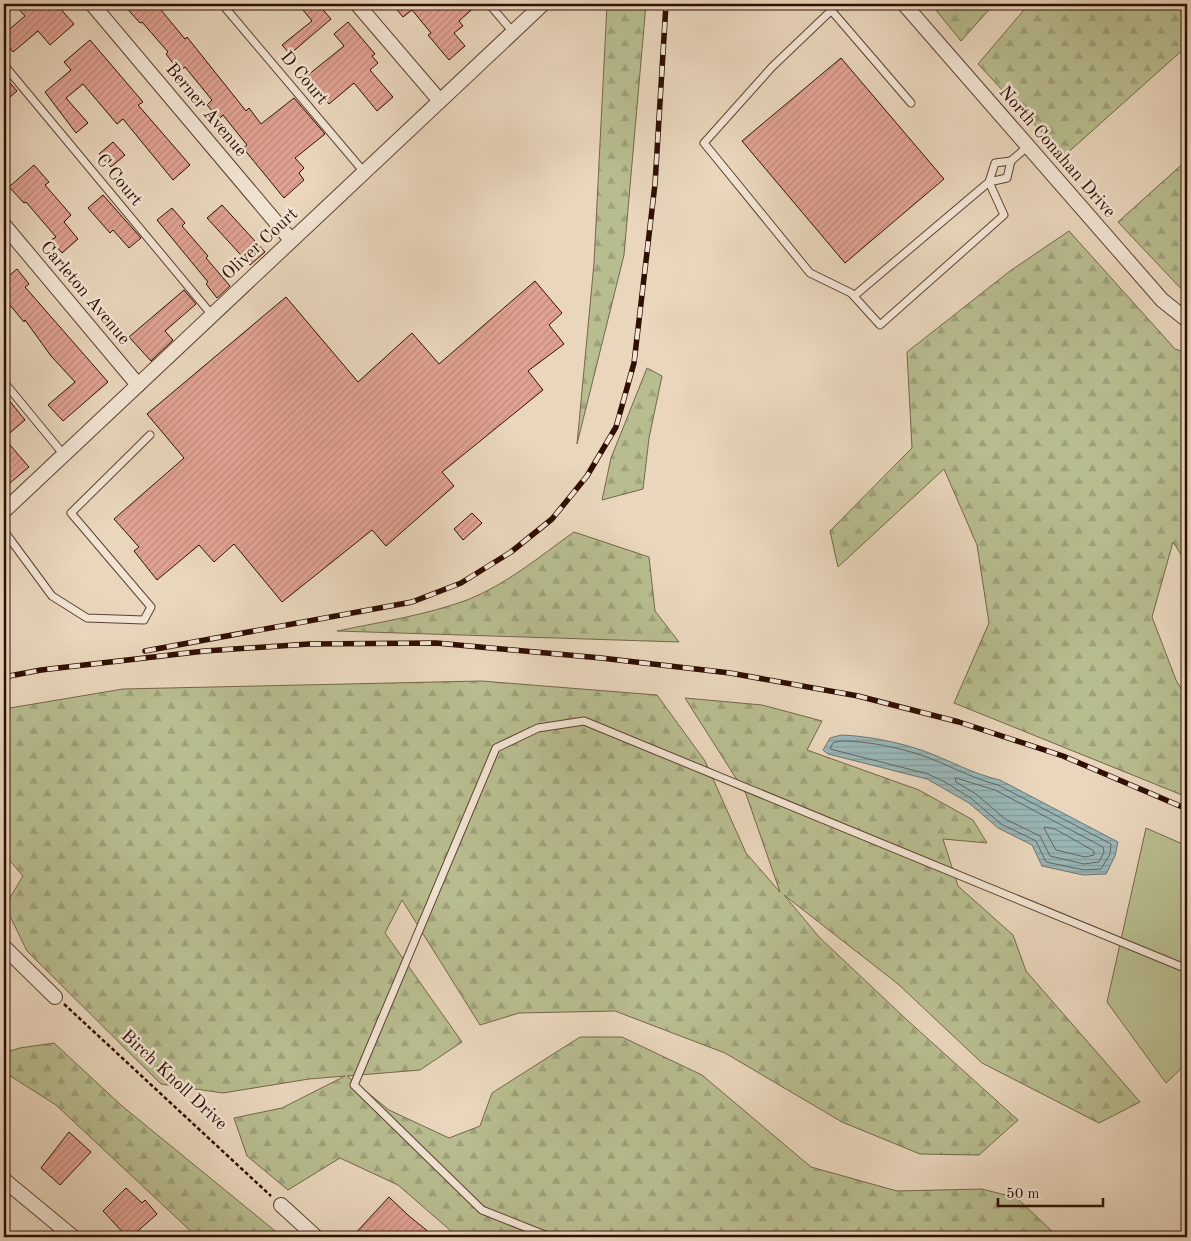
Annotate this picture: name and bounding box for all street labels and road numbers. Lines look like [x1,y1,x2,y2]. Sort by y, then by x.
street label: D Court [277,48,331,108]
street label: Berner Avenue [162,60,250,160]
street label: North Conahan Drive [995,83,1119,221]
street label: C Court [92,151,146,209]
street label: Oliver Court [219,205,301,283]
street label: Carleton Avenue [37,238,133,348]
street label: Birch Knoll Drive [118,1026,230,1134]

